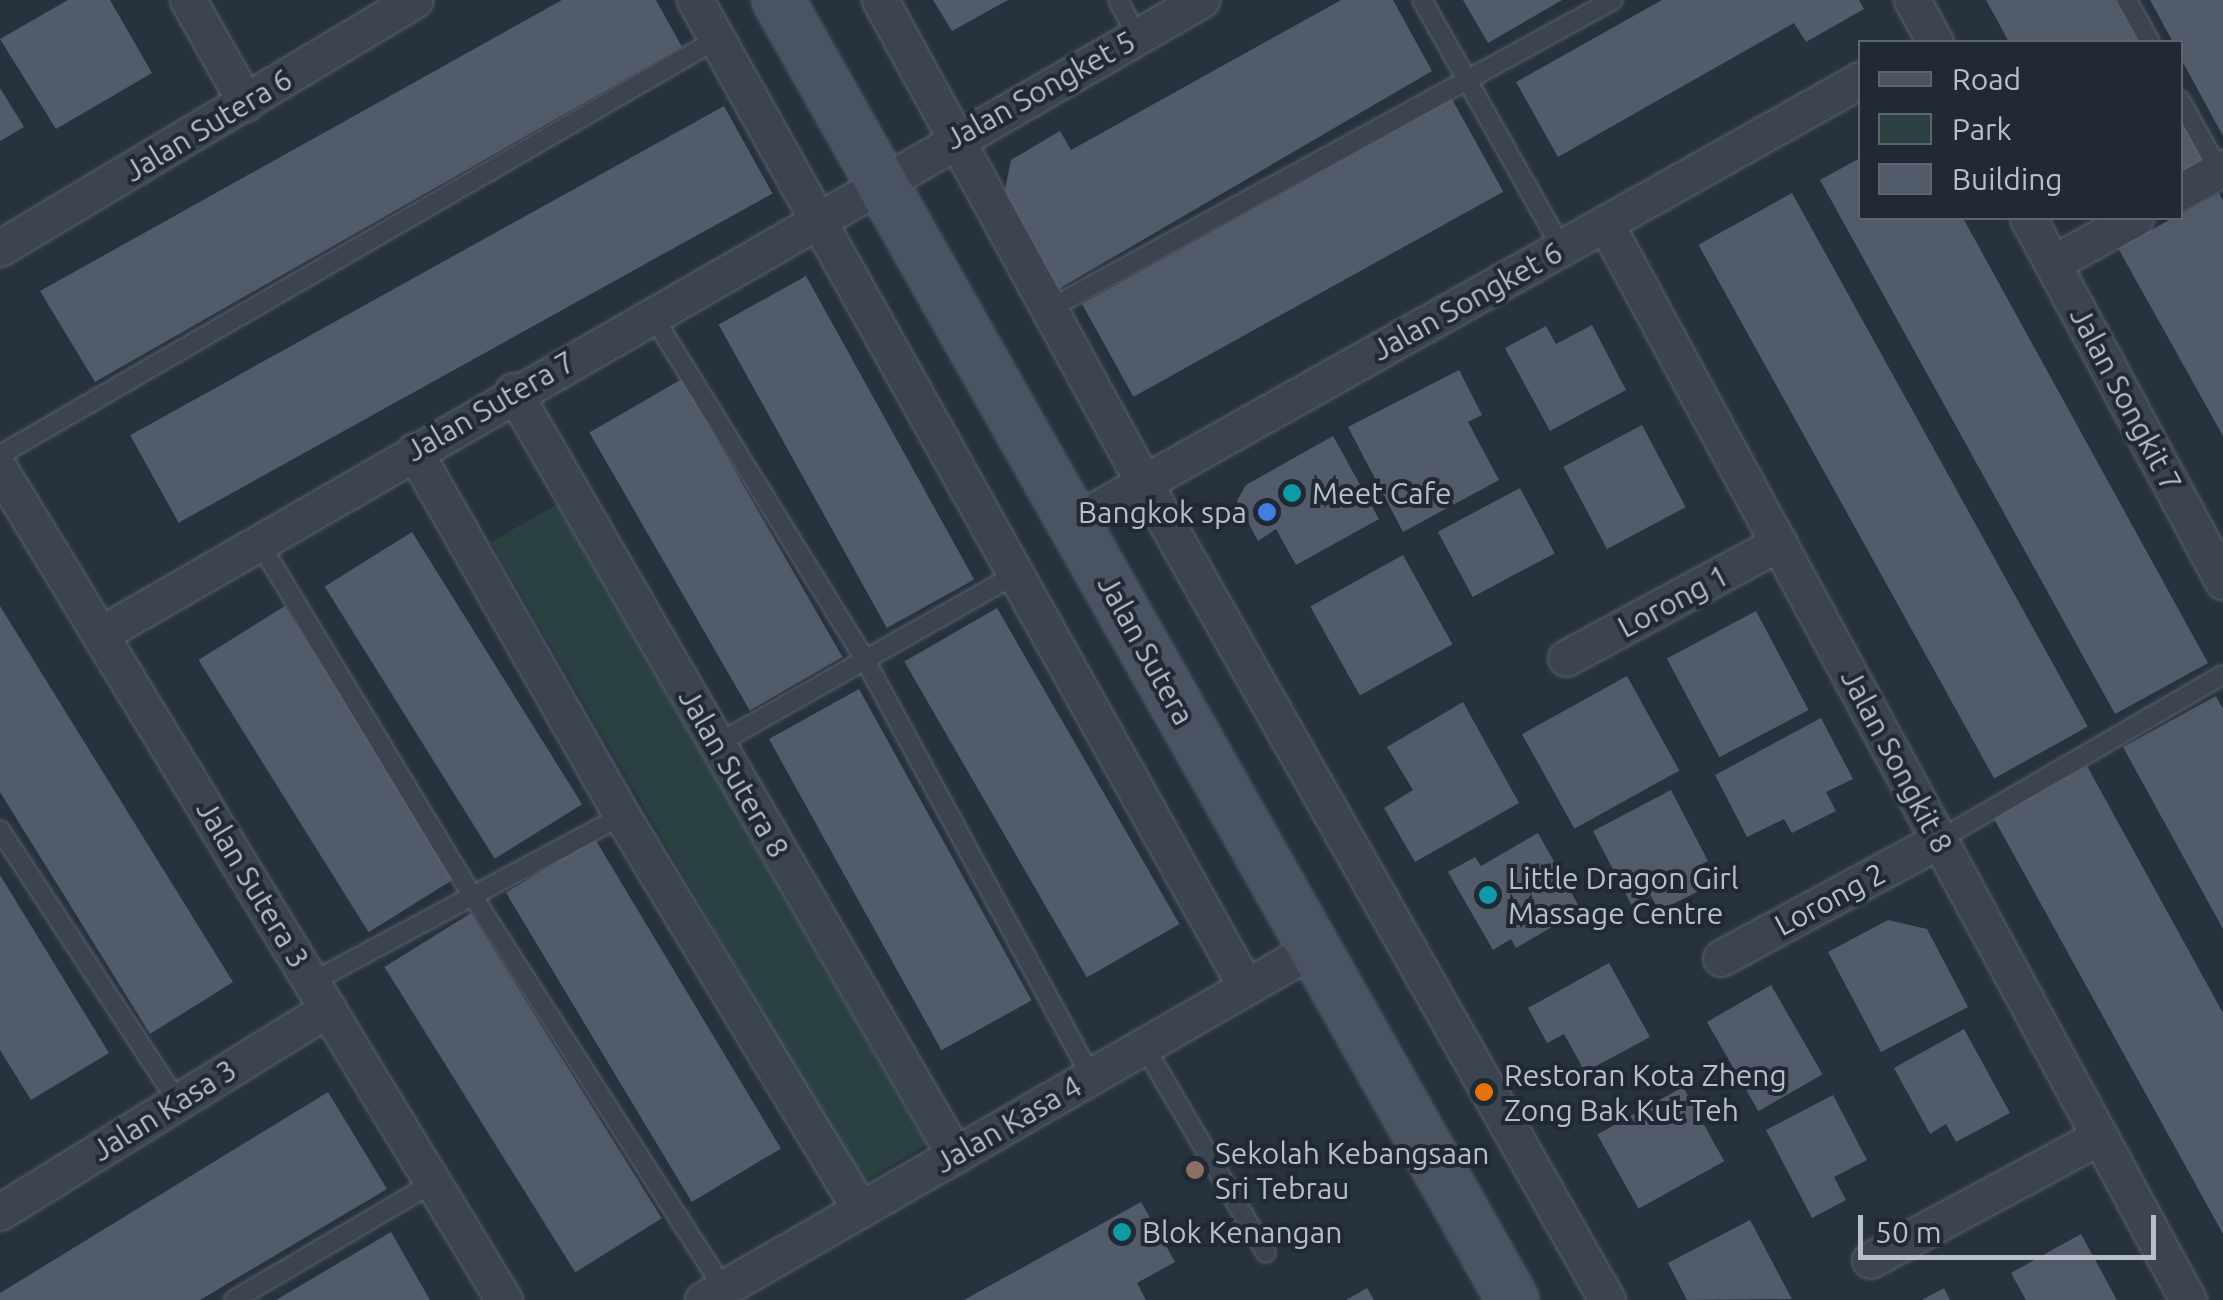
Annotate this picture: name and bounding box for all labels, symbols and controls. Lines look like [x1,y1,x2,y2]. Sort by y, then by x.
street label: Jalan Songket 5 [939,23,1141,157]
legend [1858,40,2183,220]
street label: Jalan Sutera 6 [118,61,298,189]
text: Road [1952,62,2021,96]
text: Park [1952,112,2012,146]
text: Building [1952,162,2063,196]
street label: Jalan Songket 6 [1366,234,1568,368]
street label: Jalan Songkit 7 [2062,301,2190,497]
street label: Jalan Sutera 7 [399,343,581,469]
place label: Meet Cafe [1312,475,1452,511]
marker: Meet Cafe [1281,482,1303,504]
place label: Bangkok spa [1078,494,1247,530]
marker: Bangkok spa [1256,501,1278,523]
street label: Lorong 1 [1612,557,1734,645]
street label: Jalan Sutera [1090,569,1202,731]
street label: Jalan Songkit 8 [1833,663,1961,859]
street label: Jalan Sutera 8 [671,682,797,864]
street label: Jalan Sutera 3 [189,794,317,974]
street label: Lorong 2 [1769,855,1891,943]
place label: Little Dragon Girl Massage Centre [1508,860,1739,930]
marker: Little Dragon Girl Massage Centre [1477,884,1499,906]
street label: Jalan Kasa 3 [85,1051,243,1169]
place label: Restoran Kota Zheng Zong Bak Kut Teh [1504,1057,1787,1128]
street label: Jalan Kasa 4 [928,1068,1088,1180]
marker: Restoran Kota Zheng Zong Bak Kut Teh [1473,1081,1495,1103]
place label: Sekolah Kebangsaan Sri Tebrau [1215,1135,1489,1206]
marker: Sekolah Kebangsaan Sri Tebrau [1184,1159,1206,1181]
scale bar [1863,1195,2160,1257]
place label: Blok Kenangan [1142,1214,1342,1250]
text: 50 m [1875,1215,1942,1249]
marker: Blok Kenangan [1111,1221,1133,1243]

